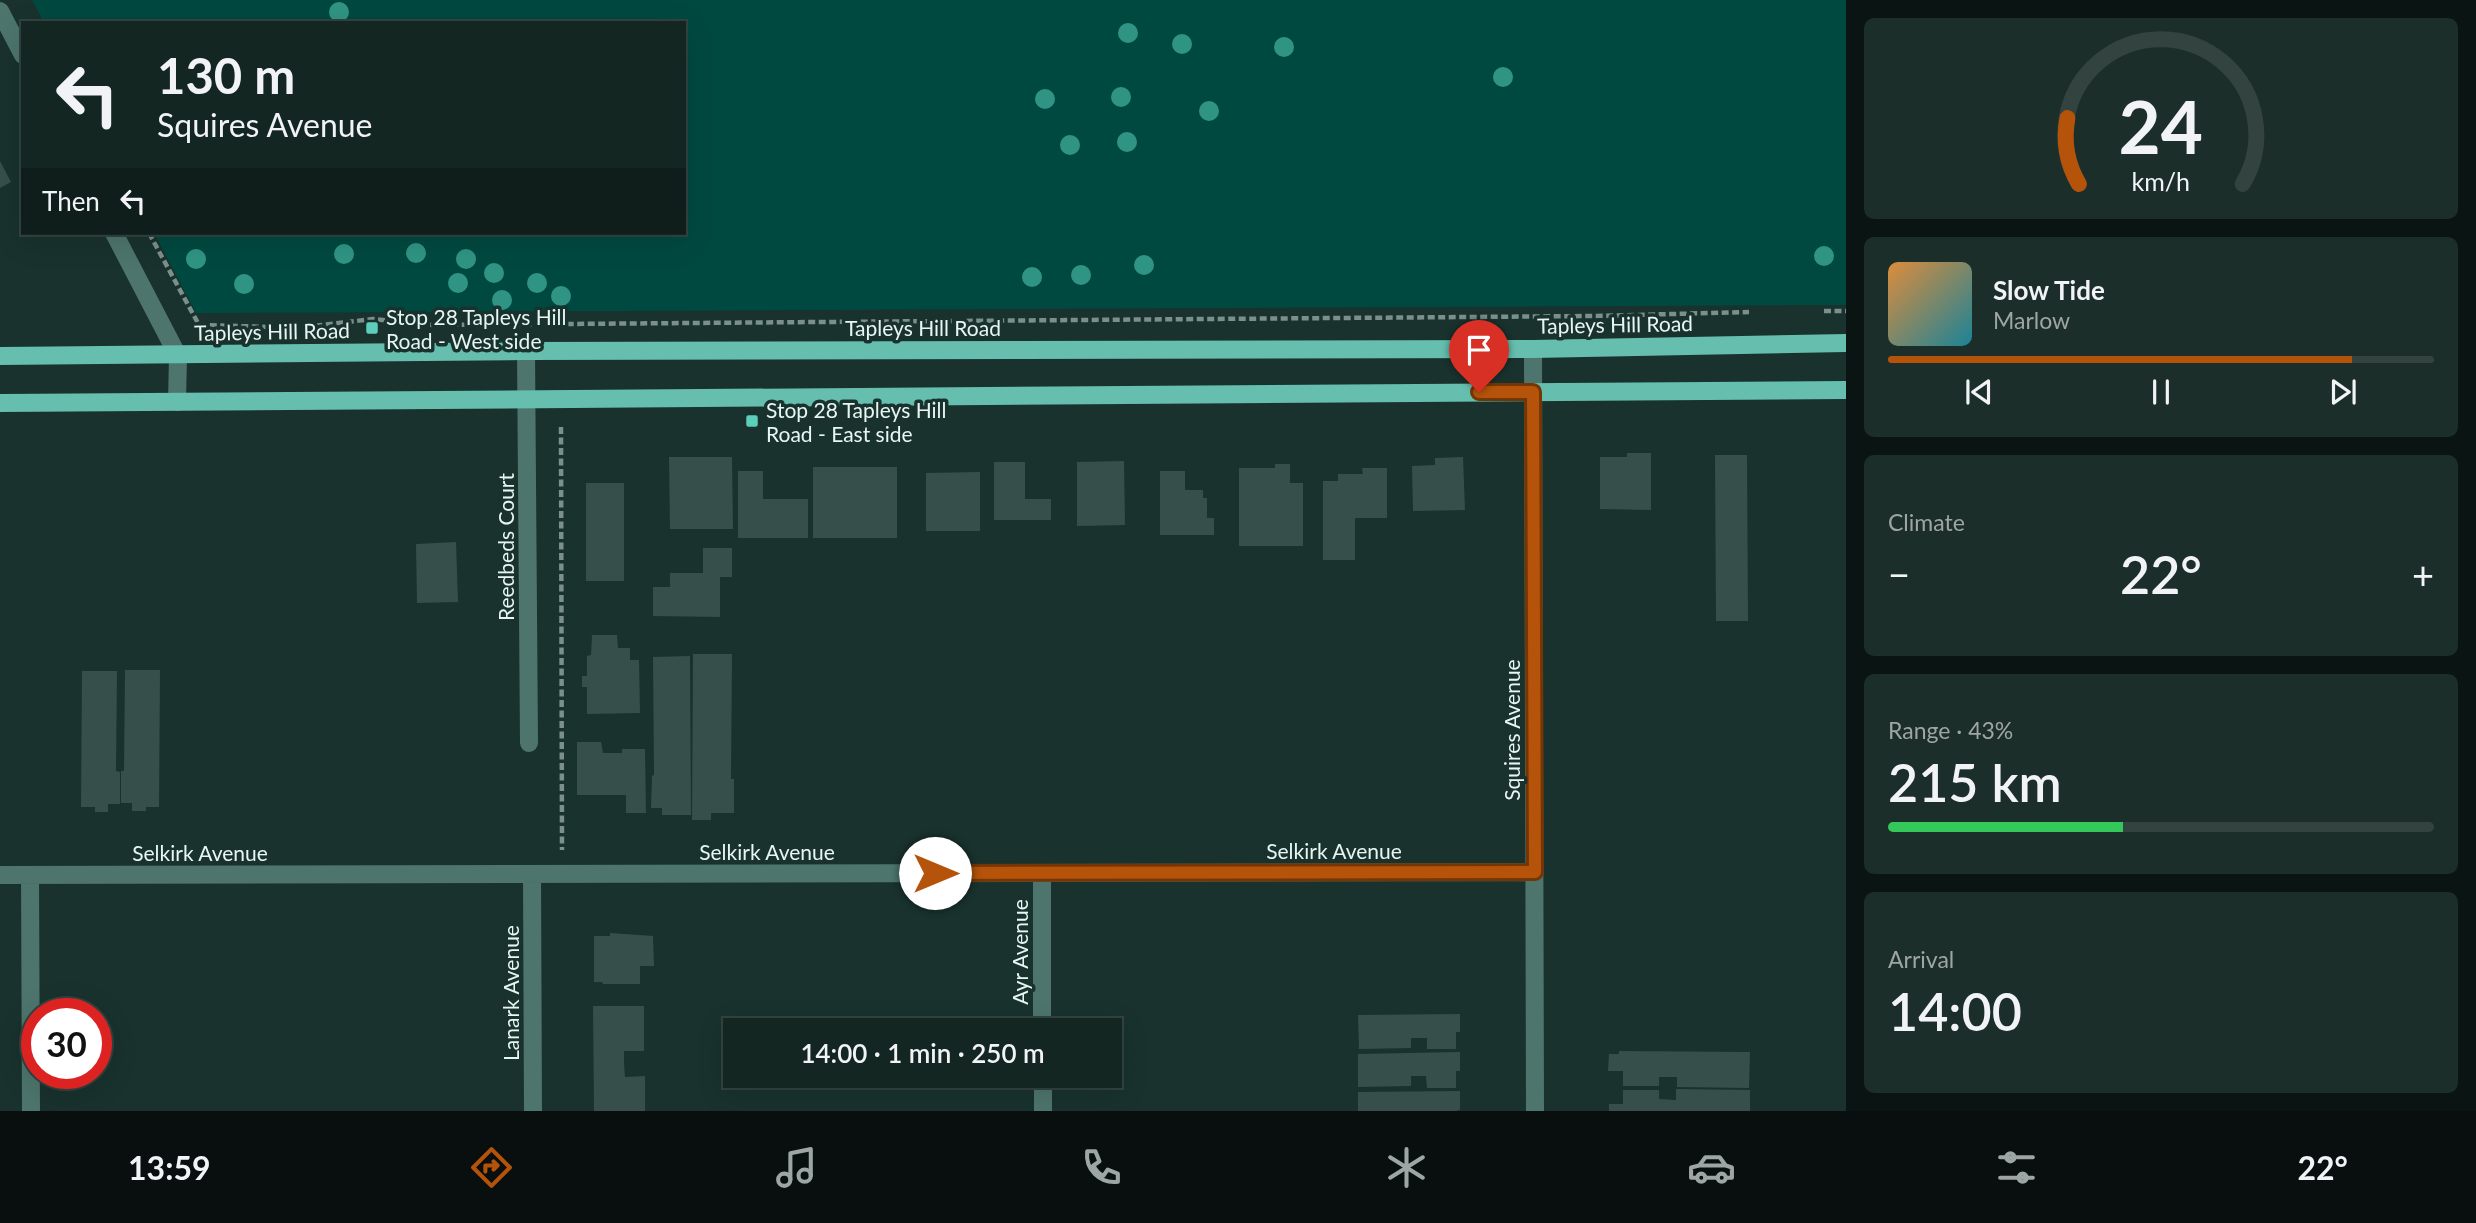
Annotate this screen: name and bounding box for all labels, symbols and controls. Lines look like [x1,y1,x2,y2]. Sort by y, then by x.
text: 130 m [157,46,295,104]
icon: left [42,49,133,140]
text: 24 [2119,83,2203,171]
text: Squires Avenue [157,105,373,144]
text: km/h [2132,166,2190,196]
icon: left [114,182,152,220]
text: Then [42,185,100,217]
text: Slow Tide [1993,274,2105,306]
place label: Stop 28 Tapleys Hill Road - West side [386,304,566,353]
text: Marlow [1993,306,2070,334]
street label: Tapleys Hill Road [1537,310,1693,338]
street label: Tapleys Hill Road [845,315,1001,340]
street label: Tapleys Hill Road [194,317,350,345]
marker: Stop 28 Tapleys Hill Road - West side [364,320,380,336]
pin [1449,320,1509,392]
icon: arrive [1460,331,1498,369]
icon: previous [1960,373,1998,411]
icon: pause [2142,373,2180,411]
icon: next [2324,373,2362,411]
place label: Stop 28 Tapleys Hill Road - East side [766,397,946,446]
marker: Stop 28 Tapleys Hill Road - East side [744,413,760,429]
street label: Reedbeds Court [493,472,518,621]
text: Climate [1888,508,1965,536]
text: 22° [2120,543,2202,605]
text: − [1888,551,1910,597]
text: + [2412,551,2434,597]
street label: Squires Avenue [1499,659,1524,801]
text: Range · 43% [1888,716,2013,744]
text: 215 km [1888,751,2062,813]
position arrow [898,836,972,910]
street label: Selkirk Avenue [1266,838,1402,863]
street label: Selkirk Avenue [699,839,835,864]
street label: Selkirk Avenue [132,840,268,865]
street label: Ayr Avenue [1007,899,1032,1005]
street label: Lanark Avenue [498,925,523,1061]
text: Arrival [1888,945,1954,973]
text: 14:00 [1888,980,2022,1042]
speed limit sign: 30 [21,998,112,1089]
text: 14:00 · 1 min · 250 m [800,1037,1045,1069]
icon: directions [467,1143,516,1192]
icon: music [772,1143,821,1192]
icon: phone [1077,1143,1126,1192]
icon: climate [1382,1143,1431,1192]
icon: car [1687,1143,1736,1192]
icon: filters [1992,1143,2041,1192]
text: 13:59 [128,1148,211,1187]
text: 22° [2297,1148,2348,1187]

